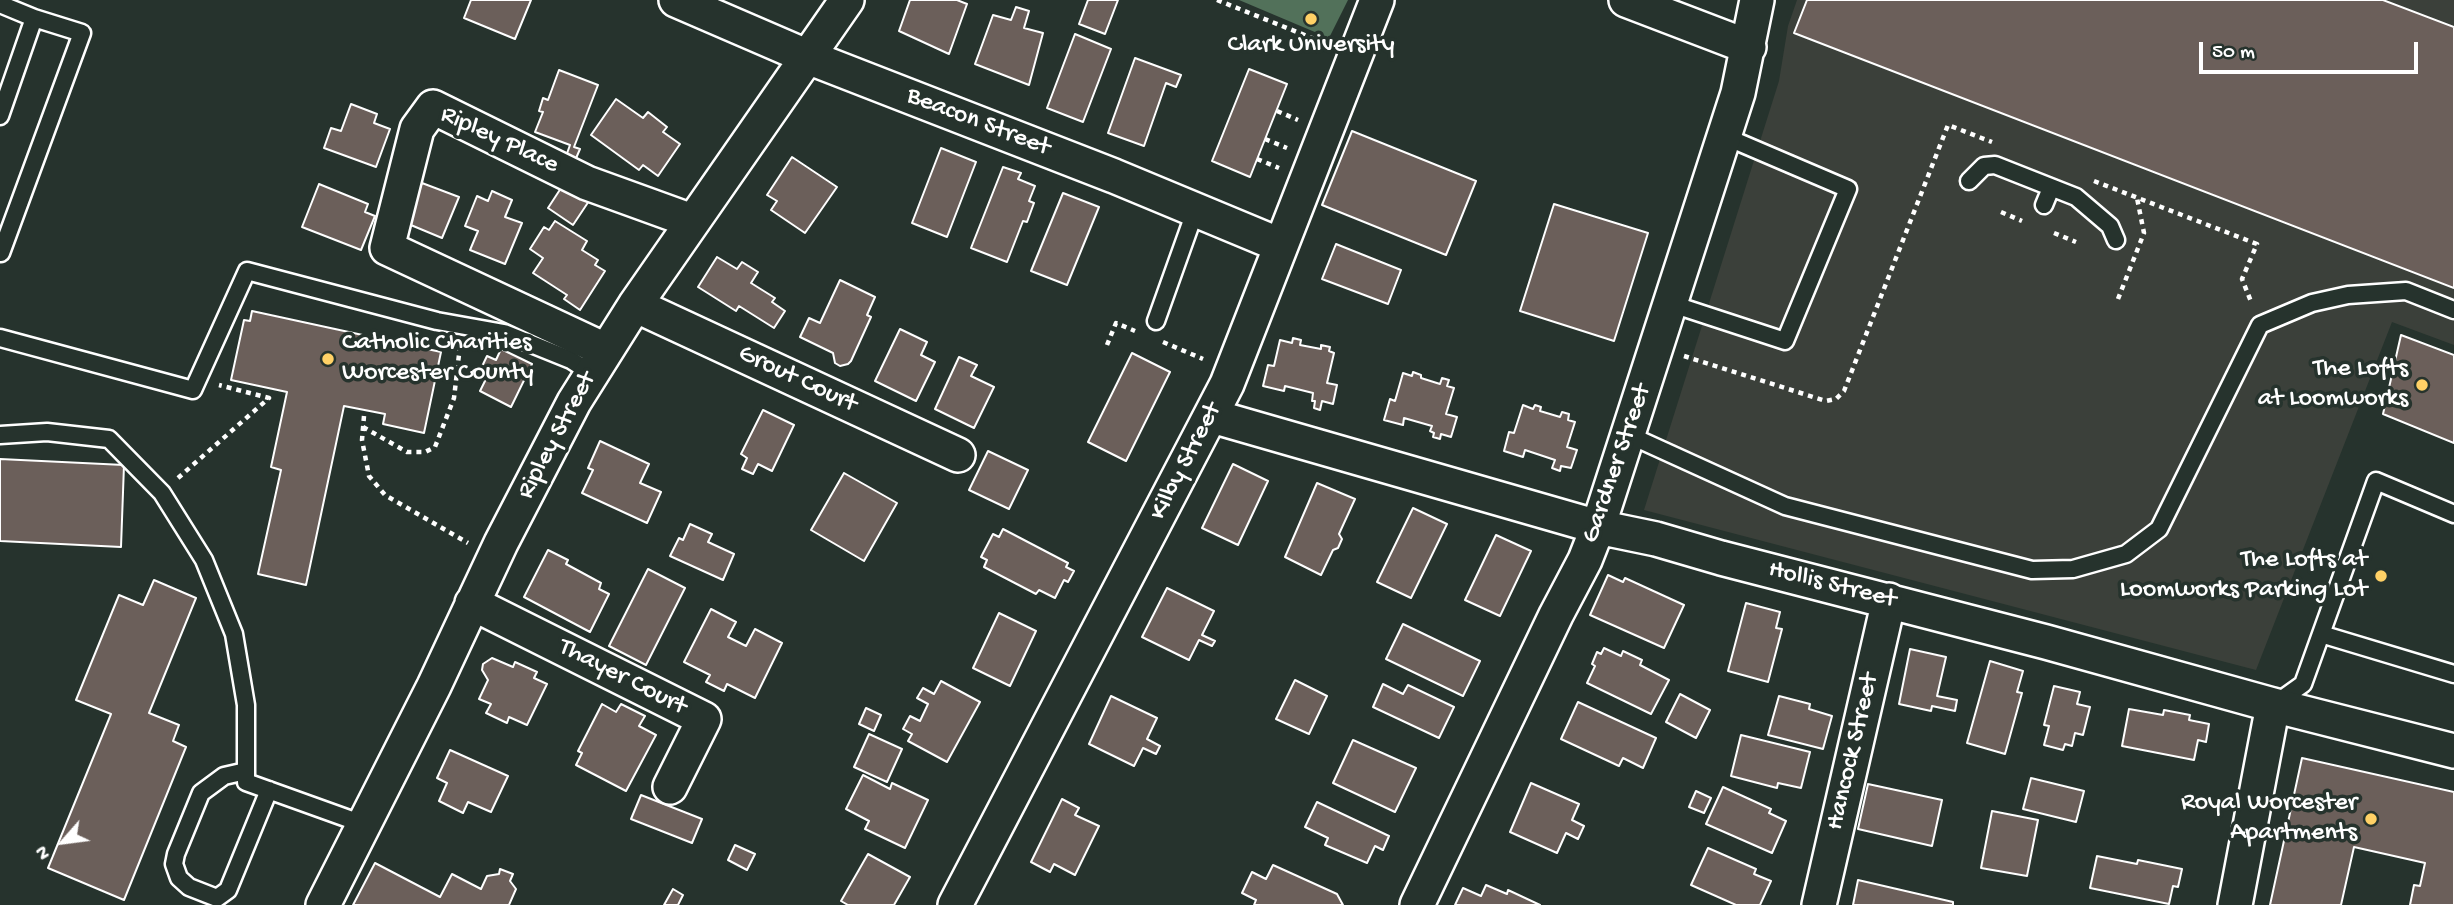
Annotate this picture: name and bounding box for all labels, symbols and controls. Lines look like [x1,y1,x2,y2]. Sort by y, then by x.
marker: Clark University [1303,11,1319,27]
scale bar [2202,28,2421,72]
place label: Clark University [1228,30,1394,62]
text: 50 m [2212,41,2255,66]
street label: Beacon Street [902,81,1054,165]
street label: Ripley Place [435,100,563,182]
place label: Catholic Charities Worcester County [342,328,534,390]
street label: Grout Court [733,339,861,421]
marker: Catholic Charities Worcester County [320,351,336,367]
place label: The Lofts at Loomworks [2258,354,2408,416]
street label: Ripley Street [511,367,605,505]
marker: The Lofts at Loomworks [2414,377,2430,393]
street label: Gardner Street [1576,381,1660,547]
street label: Kilby Street [1144,398,1230,526]
place label: The Lofts at Loomworks Parking Lot [2120,545,2367,606]
street label: Hollis Street [1765,555,1899,617]
marker: The Lofts at Loomworks Parking Lot [2373,568,2389,584]
street label: Thayer Court [553,632,691,724]
street label: Hancock Street [1821,671,1887,833]
place label: Royal Worcester Apartments [2181,788,2357,850]
north arrow [28,807,98,877]
marker: Royal Worcester Apartments [2363,811,2379,827]
text: N [31,841,57,863]

